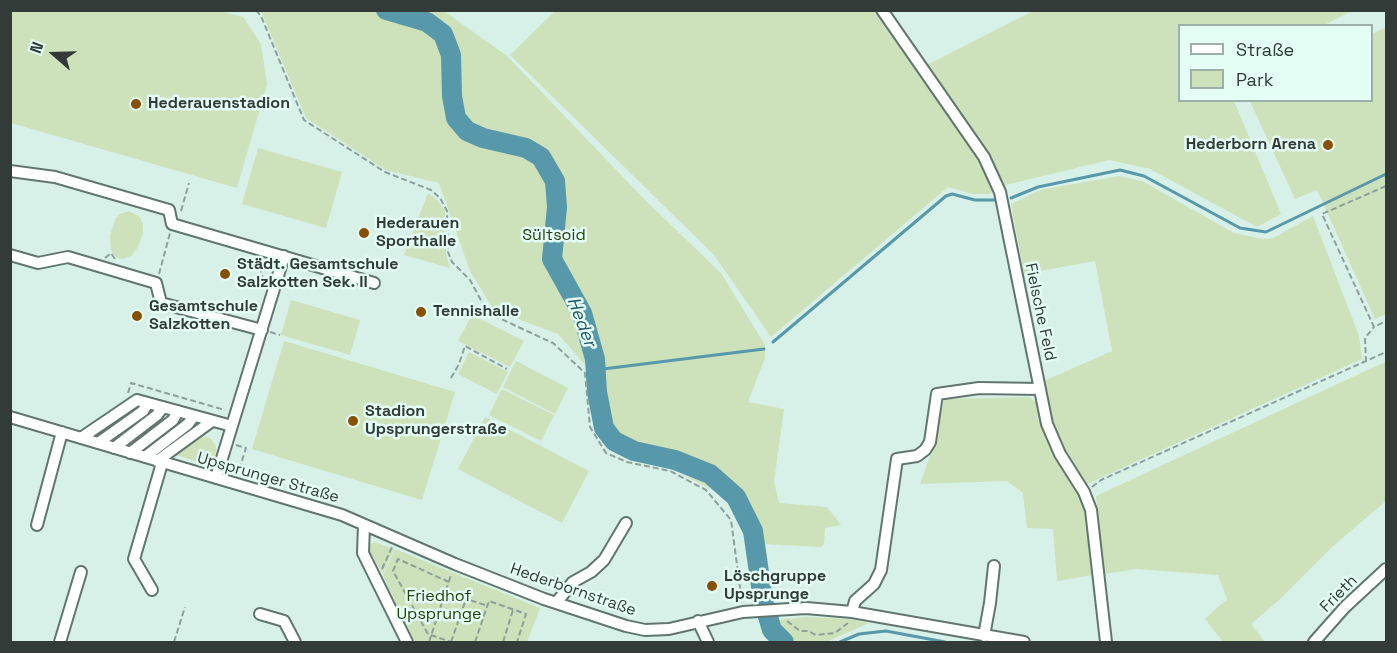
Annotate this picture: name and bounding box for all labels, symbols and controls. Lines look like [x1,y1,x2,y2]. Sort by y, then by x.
north arrow [24,24,84,84]
legend [1178,24,1373,102]
text: Straße [1236,38,1294,61]
text: N [25,39,48,56]
text: Park [1236,68,1273,91]
place label: Hederauenstadion [148,94,290,114]
marker: Hederauenstadion [129,97,143,111]
place label: Hederborn Arena [1186,135,1316,155]
marker: Hederborn Arena [1321,138,1335,152]
place label: Hederauen Sporthalle [376,214,459,252]
marker: Hederauen Sporthalle [357,226,371,240]
park label: Sültsoid [522,226,586,246]
place label: Städt. Gesamtschule Salzkotten Sek. II [237,255,398,293]
street label: Fielsche Feld [1020,261,1060,363]
marker: Städt. Gesamtschule Salzkotten Sek. II [218,267,232,281]
water label: Heder [562,294,600,350]
place label: Gesamtschule Salzkotten [149,297,258,335]
place label: Tennishalle [433,302,519,322]
marker: Tennishalle [414,305,428,319]
marker: Gesamtschule Salzkotten [130,309,144,323]
place label: Stadion Upsprungerstraße [365,402,507,440]
marker: Stadion Upsprungerstraße [346,414,360,428]
street label: Upsprunger Straße [195,449,341,507]
street label: Hederbornstraße [508,559,638,621]
place label: Löschgruppe Upsprunge [724,567,826,605]
street label: Frieth [1316,571,1362,617]
marker: Löschgruppe Upsprunge [705,579,719,593]
park label: Friedhof Upsprunge [396,587,482,625]

